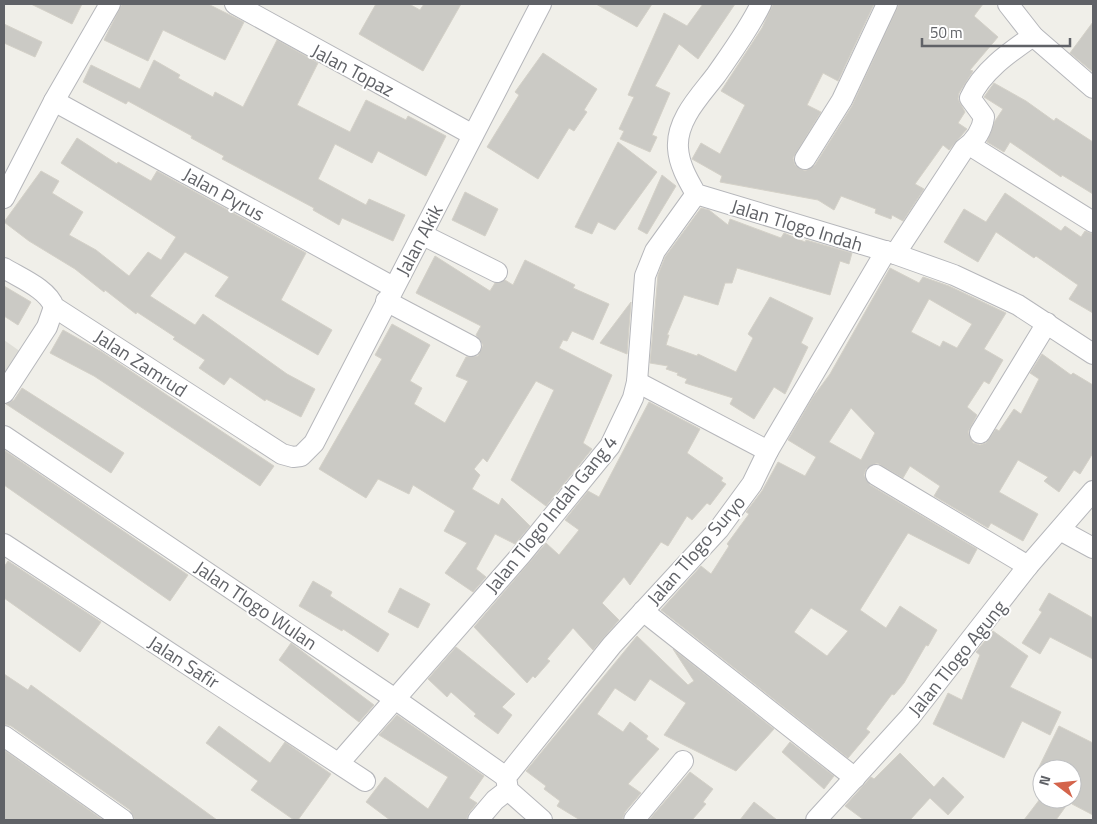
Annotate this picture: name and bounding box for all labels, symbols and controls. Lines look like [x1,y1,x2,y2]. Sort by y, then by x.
scale bar [922,15,1070,47]
text: 50 m [930,21,963,44]
street label: Jalan Topaz [307,36,400,103]
street label: Jalan Pyrus [178,159,270,228]
street label: Jalan Tlogo Indah [728,191,867,258]
street label: Jalan Akik [388,199,449,281]
street label: Jalan Zamrud [89,322,193,404]
street label: Jalan Tlogo Indah Gang 4 [477,428,624,599]
street label: Jalan Tlogo Suryo [640,488,752,611]
street label: Jalan Tlogo Wulan [189,553,323,656]
street label: Jalan Tlogo Agung [900,593,1013,722]
street label: Jalan Safir [143,628,226,696]
north arrow [1032,759,1082,809]
text: N [1033,773,1055,788]

